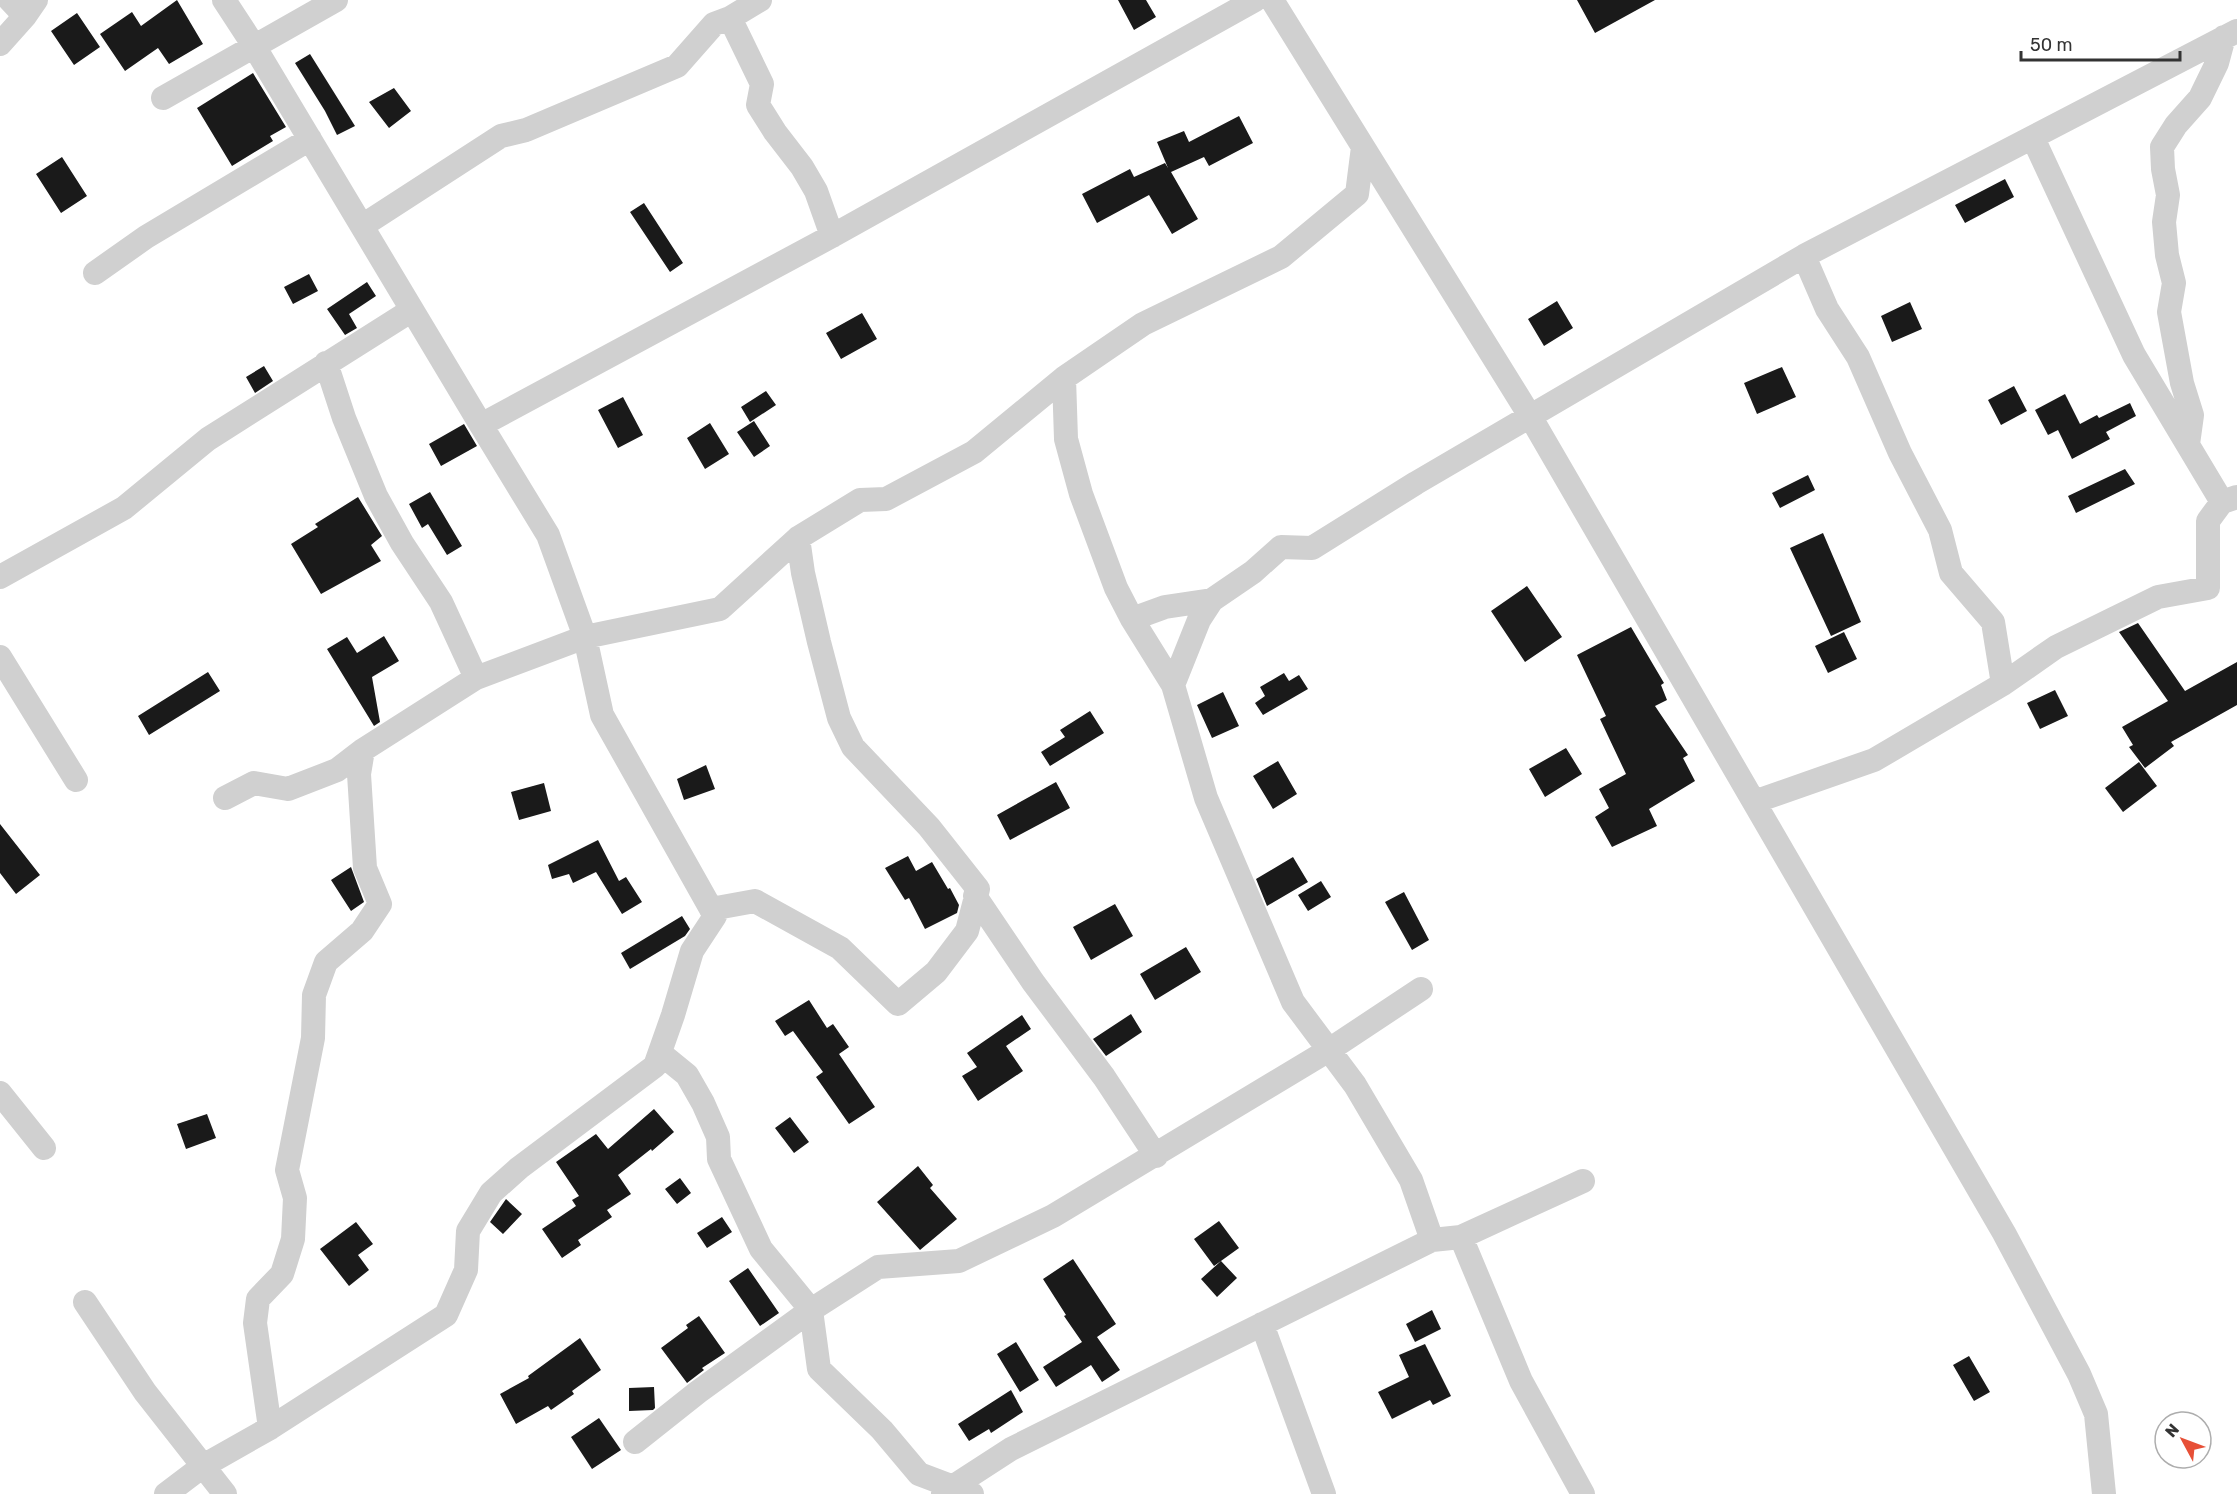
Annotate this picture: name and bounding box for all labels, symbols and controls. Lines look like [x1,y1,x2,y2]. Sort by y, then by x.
scale bar [2021,24,2180,62]
text: 50 m [2030,34,2073,56]
north arrow [2153,1410,2213,1470]
text: N [2161,1420,2183,1441]

